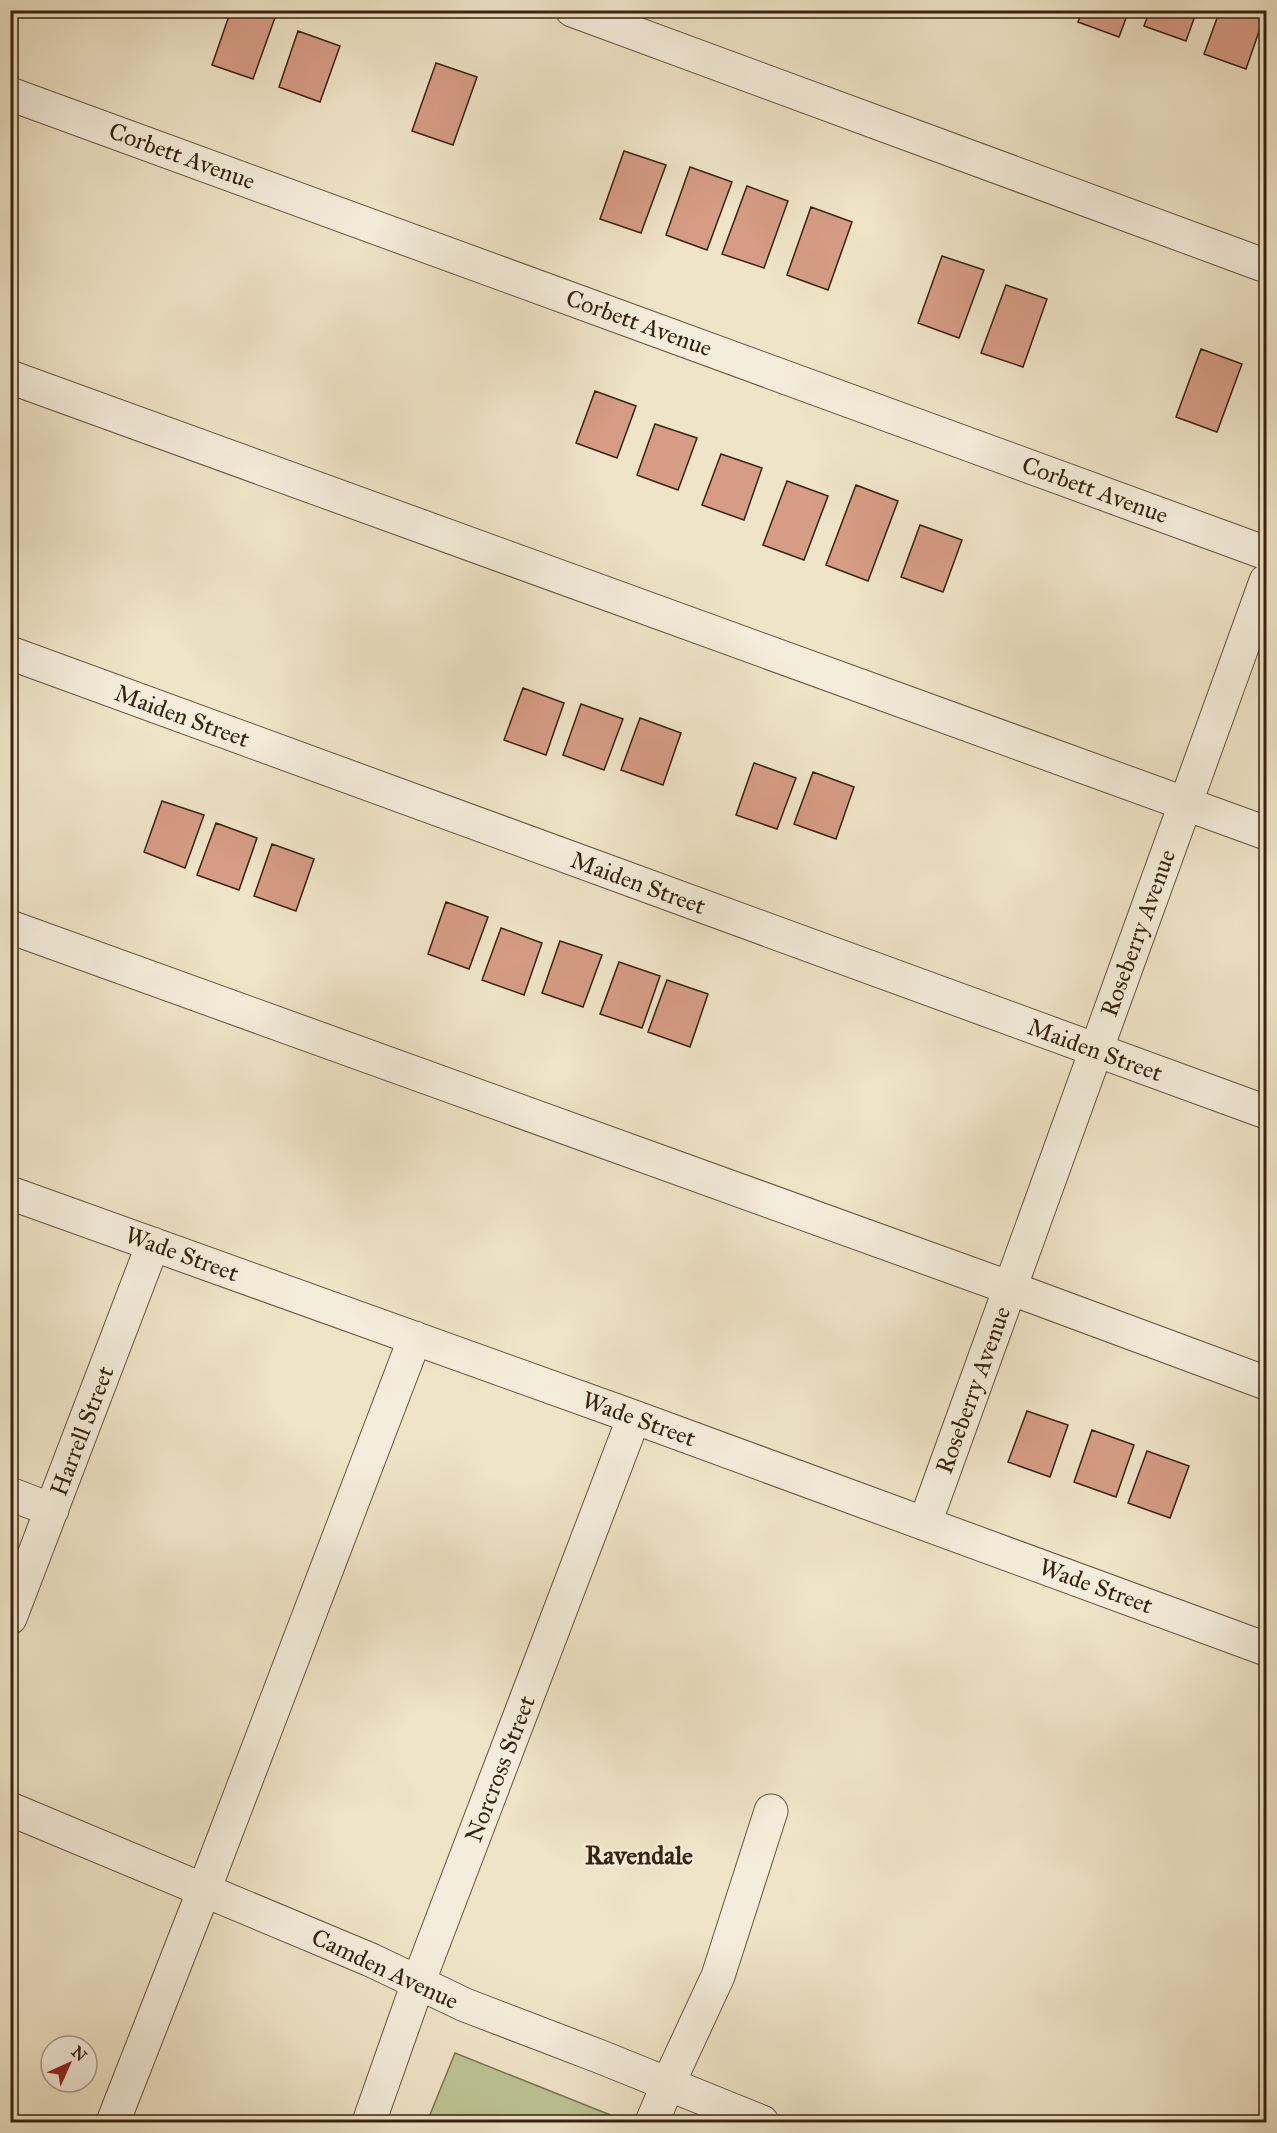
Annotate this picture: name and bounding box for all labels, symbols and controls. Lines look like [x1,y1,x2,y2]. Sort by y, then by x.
street label: Corbett Avenue [105,116,259,196]
street label: Corbett Avenue [562,283,716,363]
street label: Corbett Avenue [1018,450,1172,530]
street label: Maiden Street [111,678,254,754]
street label: Maiden Street [567,845,710,921]
street label: Roseberry Avenue [1094,845,1182,1021]
street label: Maiden Street [1024,1012,1167,1088]
street label: Wade Street [121,1220,243,1289]
street label: Roseberry Avenue [929,1302,1017,1478]
street label: Harrell Street [44,1361,121,1500]
street label: Wade Street [578,1385,700,1454]
street label: Wade Street [1035,1552,1157,1621]
street label: Norcross Street [458,1691,542,1847]
district label: Ravendale [585,1839,693,1871]
street label: Camden Avenue [307,1922,463,2016]
north arrow [39,2034,99,2094]
text: N [68,2042,91,2066]

